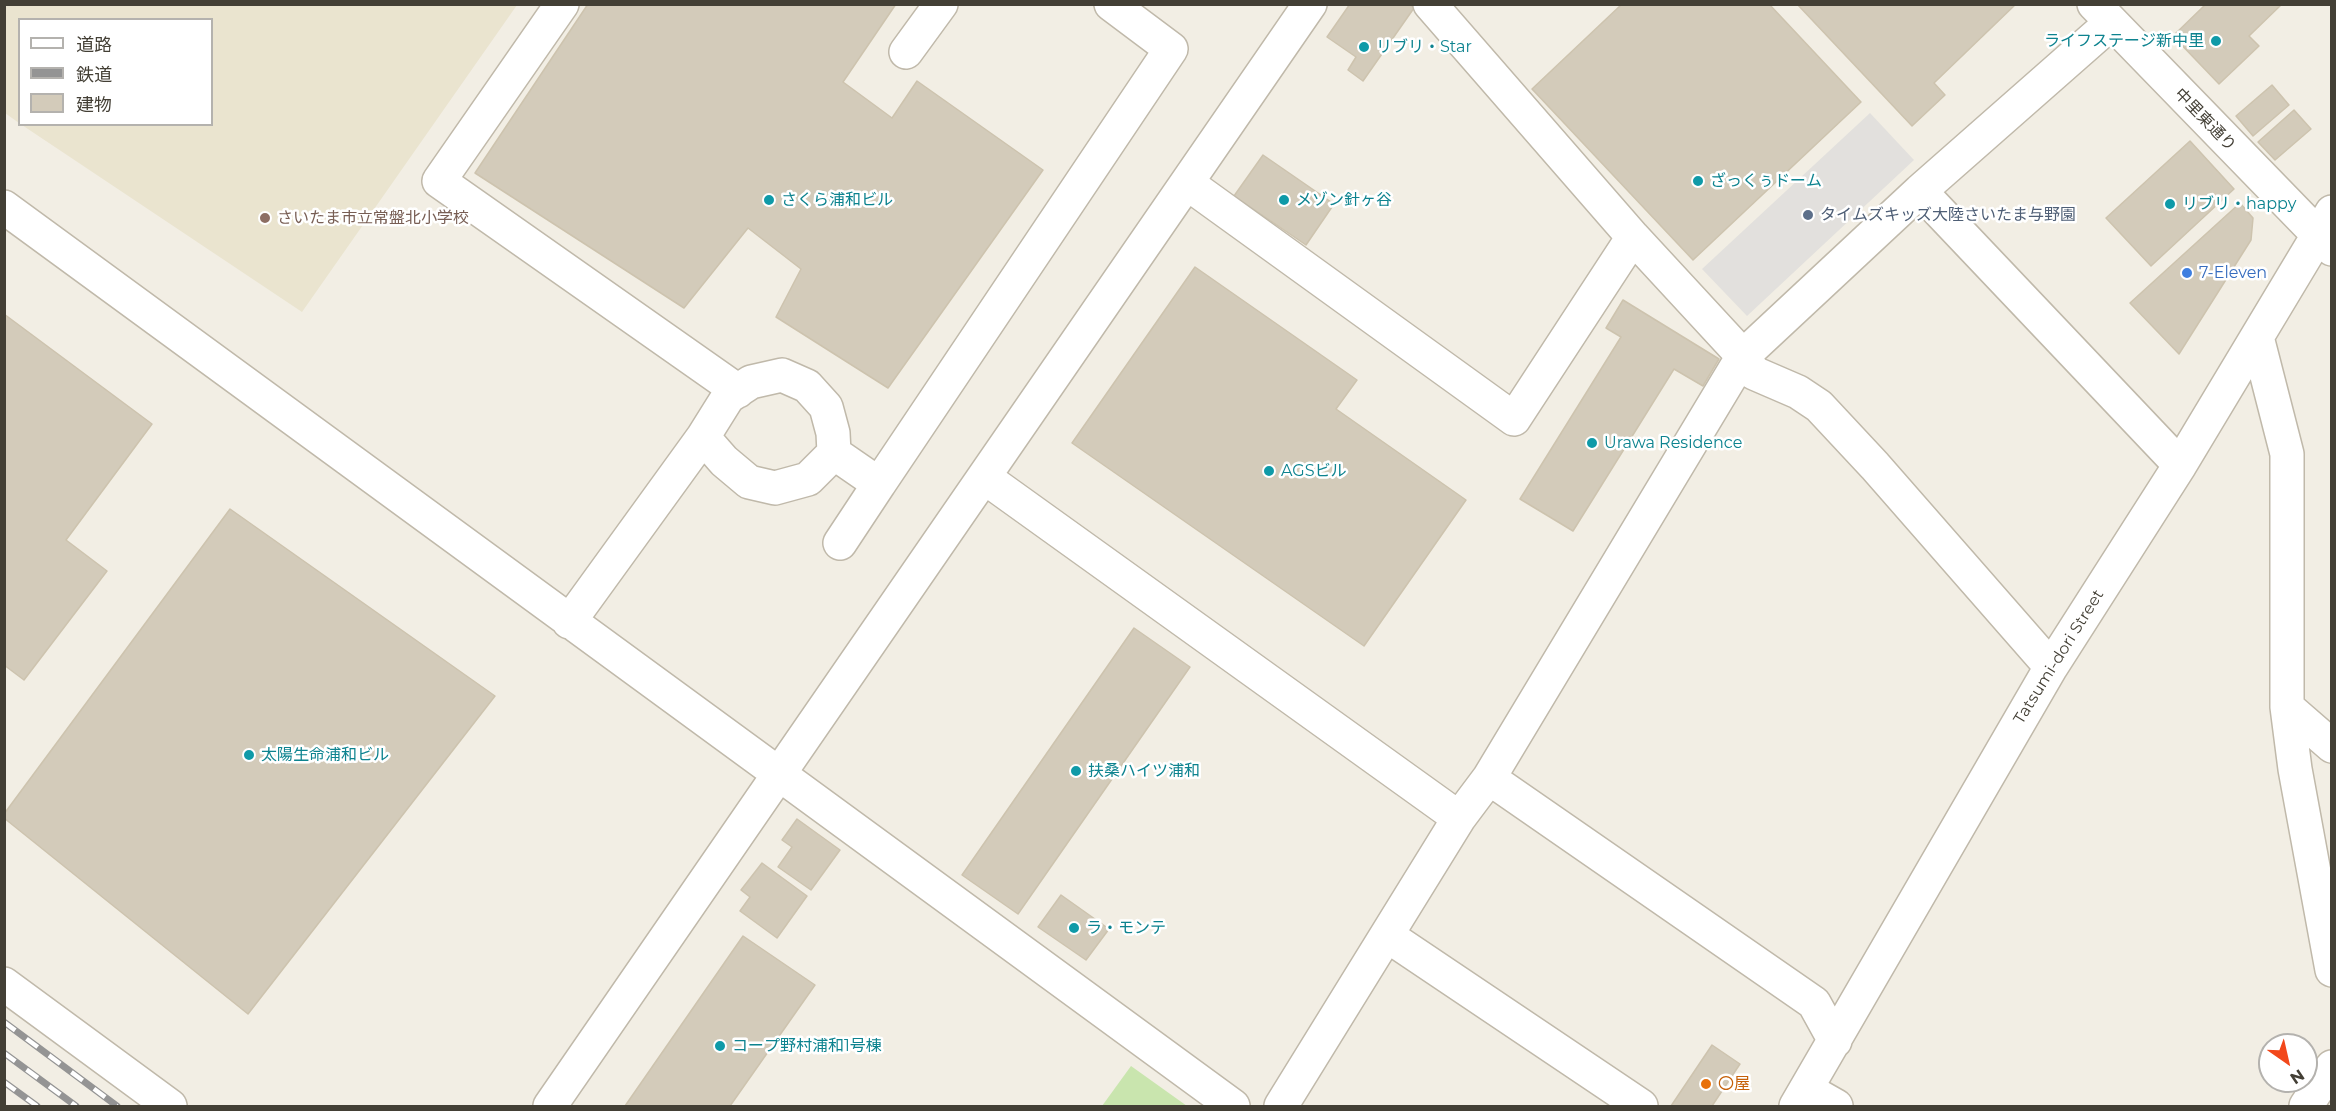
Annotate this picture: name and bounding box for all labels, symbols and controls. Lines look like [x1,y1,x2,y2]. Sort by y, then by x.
legend [18,18,213,126]
place label: ライフステージ新中里 [2044,31,2204,51]
text: 道路 [76,34,112,56]
marker: ライフステージ新中里 [2209,34,2223,48]
place label: リブリ・Star [1376,37,1472,57]
marker: リブリ・Star [1357,40,1371,54]
text: 鉄道 [76,64,112,86]
street label: 中里東通り [2170,85,2240,155]
text: 建物 [76,94,112,116]
place label: ざっくぅドーム [1710,171,1822,191]
marker: ざっくぅドーム [1691,174,1705,188]
place label: さくら浦和ビル [781,190,893,210]
place label: メゾン針ヶ谷 [1296,190,1392,210]
marker: さくら浦和ビル [762,193,776,207]
marker: メゾン針ヶ谷 [1277,193,1291,207]
place label: リブリ・happy [2182,194,2296,214]
marker: リブリ・happy [2163,197,2177,211]
place label: タイムズキッズ大陸さいたま与野園 [1820,205,2076,225]
place label: さいたま市立常盤北小学校 [277,208,469,228]
marker: タイムズキッズ大陸さいたま与野園 [1801,208,1815,222]
marker: さいたま市立常盤北小学校 [258,211,272,225]
place label: 7-Eleven [2199,263,2267,283]
marker: 7-Eleven [2180,266,2194,280]
place label: Urawa Residence [1604,433,1742,453]
marker: Urawa Residence [1585,436,1599,450]
place label: AGSビル [1281,461,1347,481]
marker: AGSビル [1262,464,1276,478]
street label: Tatsumi-dori Street [2010,586,2108,728]
place label: 太陽生命浦和ビル [261,745,389,765]
marker: 太陽生命浦和ビル [242,748,256,762]
place label: 扶桑ハイツ浦和 [1088,761,1200,781]
marker: 扶桑ハイツ浦和 [1069,764,1083,778]
place label: ラ・モンテ [1086,918,1166,938]
marker: ラ・モンテ [1067,921,1081,935]
north arrow [2258,1033,2318,1093]
place label: コープ野村浦和1号棟 [732,1036,882,1056]
marker: コープ野村浦和1号棟 [713,1039,727,1053]
text: N [2287,1065,2308,1088]
place label: 〇屋 [1718,1074,1750,1094]
marker: 〇屋 [1699,1077,1713,1091]

